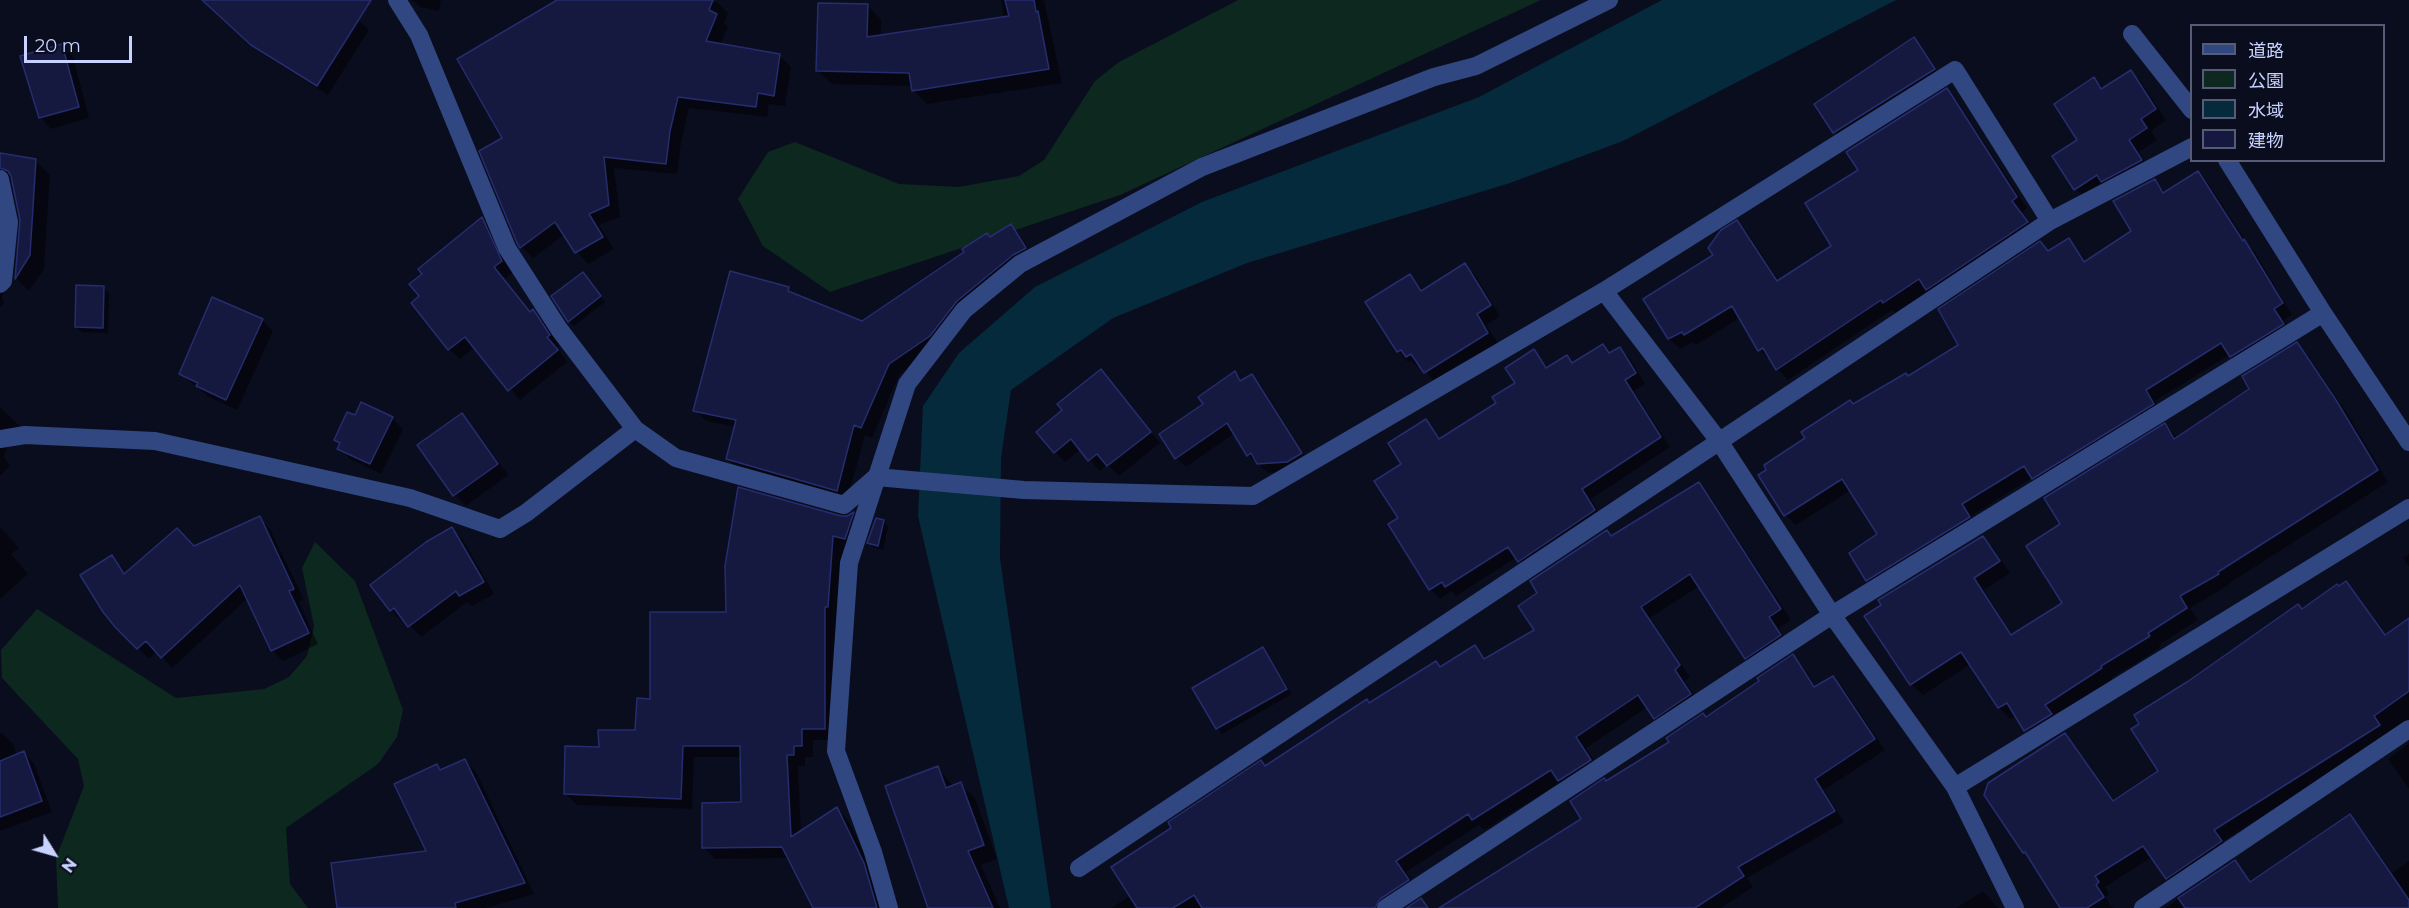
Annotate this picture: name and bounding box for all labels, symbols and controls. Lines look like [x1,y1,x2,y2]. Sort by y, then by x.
scale bar [27,24,135,62]
legend [2190,24,2385,162]
text: 20 m [35,35,81,57]
text: 道路 [2248,40,2284,62]
text: 公園 [2248,70,2284,92]
text: 水域 [2248,100,2284,122]
text: 建物 [2248,130,2284,152]
north arrow [24,824,84,884]
text: N [57,854,80,876]

